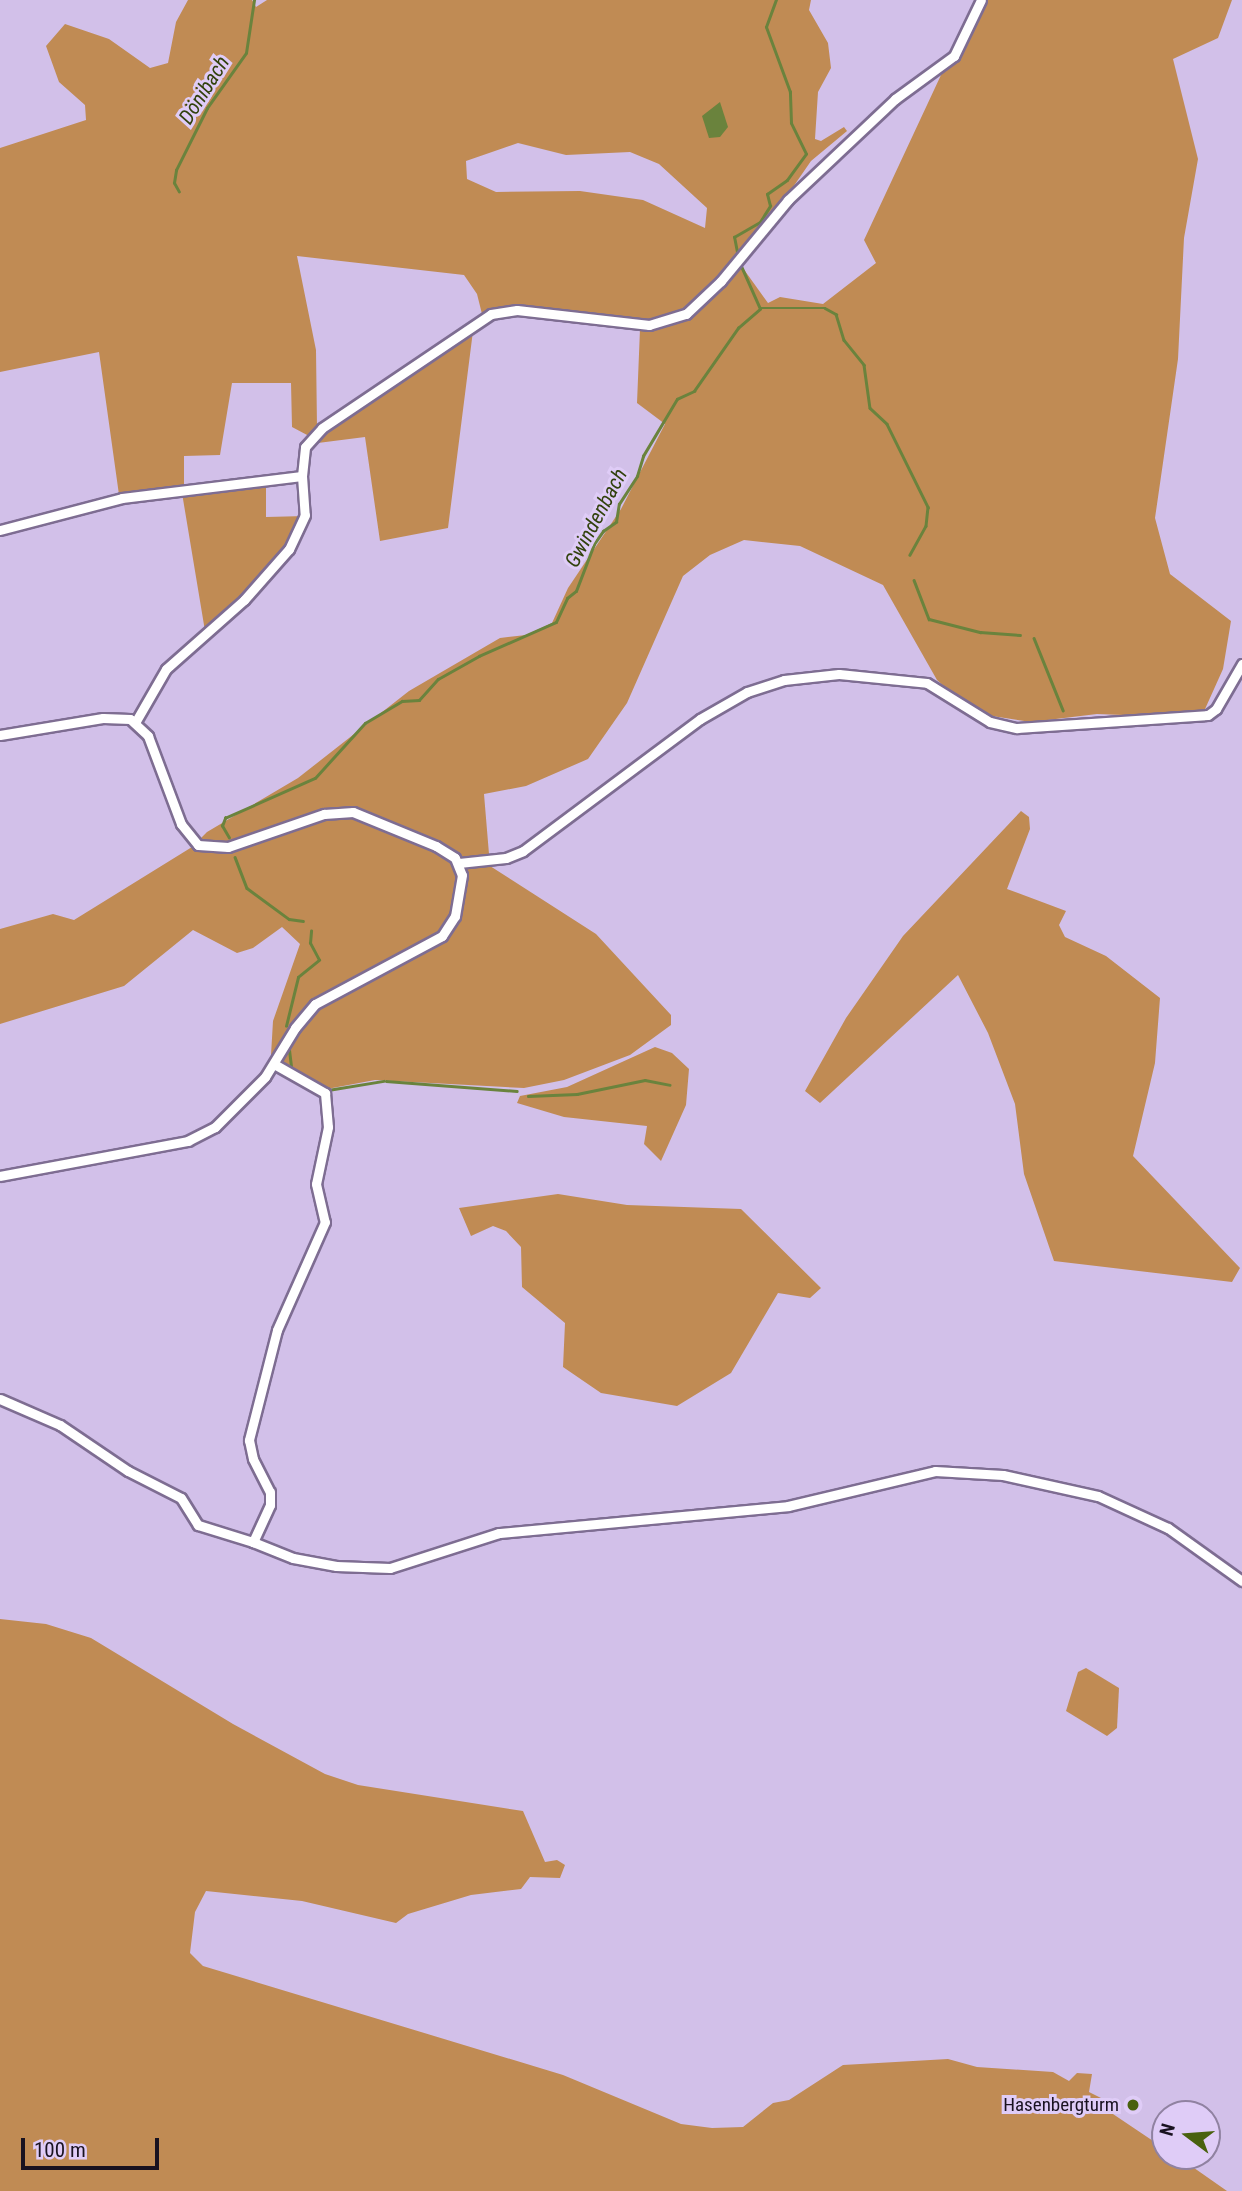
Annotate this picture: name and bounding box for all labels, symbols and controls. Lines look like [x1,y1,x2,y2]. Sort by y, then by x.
water label: Dönibach [173,51,235,129]
water label: Gwindenbach [559,464,633,572]
place label: Hasenbergturm [1003,2094,1119,2116]
marker: Hasenbergturm [1125,2097,1141,2113]
north arrow [1151,2100,1221,2170]
text: N [1155,2121,1180,2138]
scale bar [24,2124,163,2168]
text: 100 m [34,2138,86,2162]

